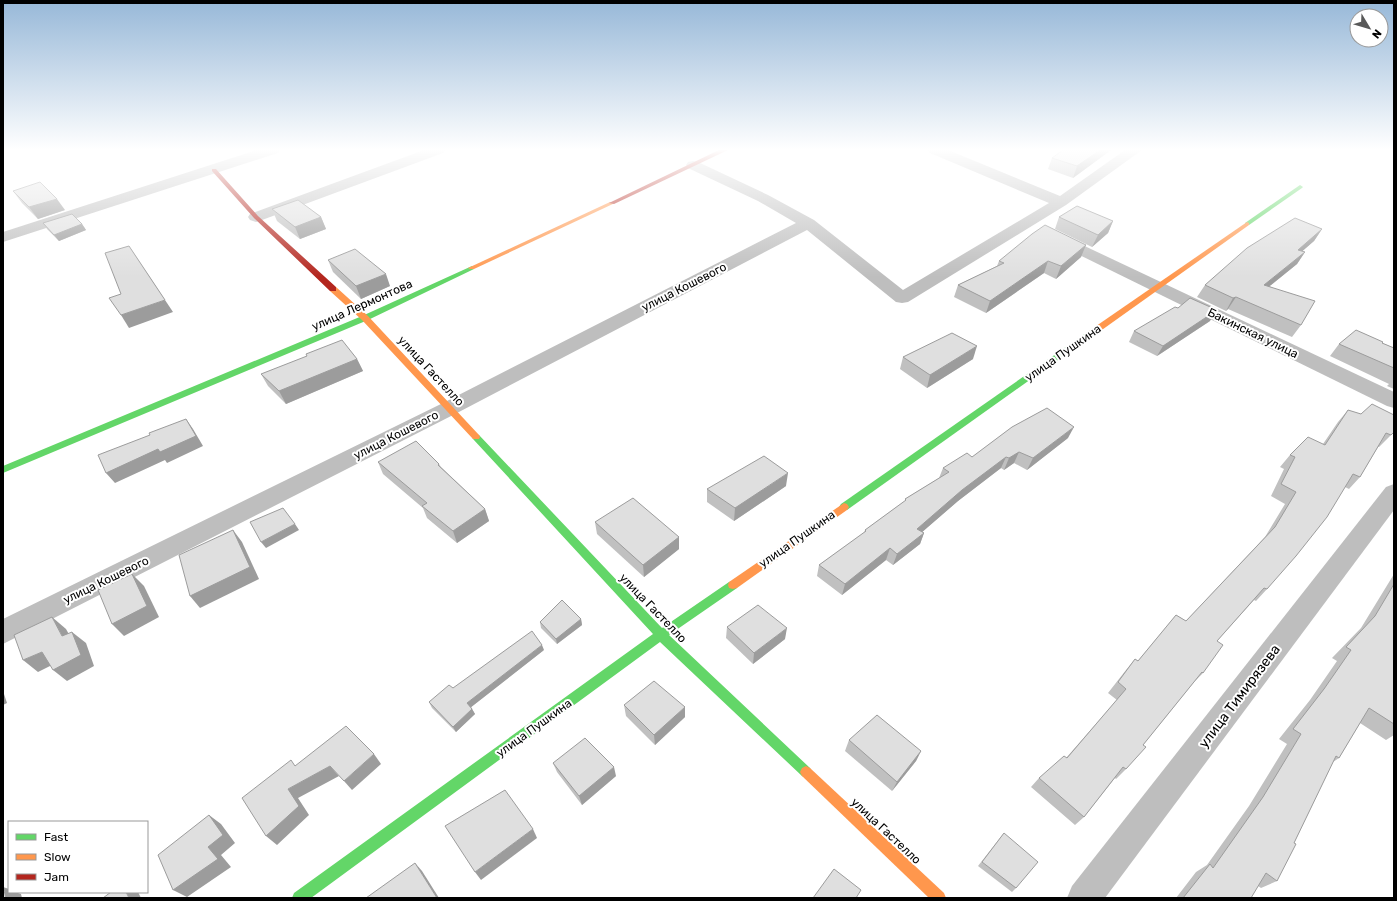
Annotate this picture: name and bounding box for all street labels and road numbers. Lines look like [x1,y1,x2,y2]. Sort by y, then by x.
street label: улица Кошевого [639,260,729,314]
street label: улица Лермонтова [310,277,414,333]
street label: Бакинская улица [1205,305,1301,361]
street label: улица Пушкина [1022,322,1104,384]
street label: улица Гастелло [395,333,467,409]
street label: улица Кошевого [351,408,441,462]
street label: улица Пушкина [756,508,838,570]
street label: улица Кошевого [61,553,151,607]
street label: улица Гастелло [616,571,690,646]
street label: улица Тимирязева [1195,641,1284,751]
street label: улица Пушкина [494,696,574,760]
street label: улица Гастелло [848,795,924,867]

